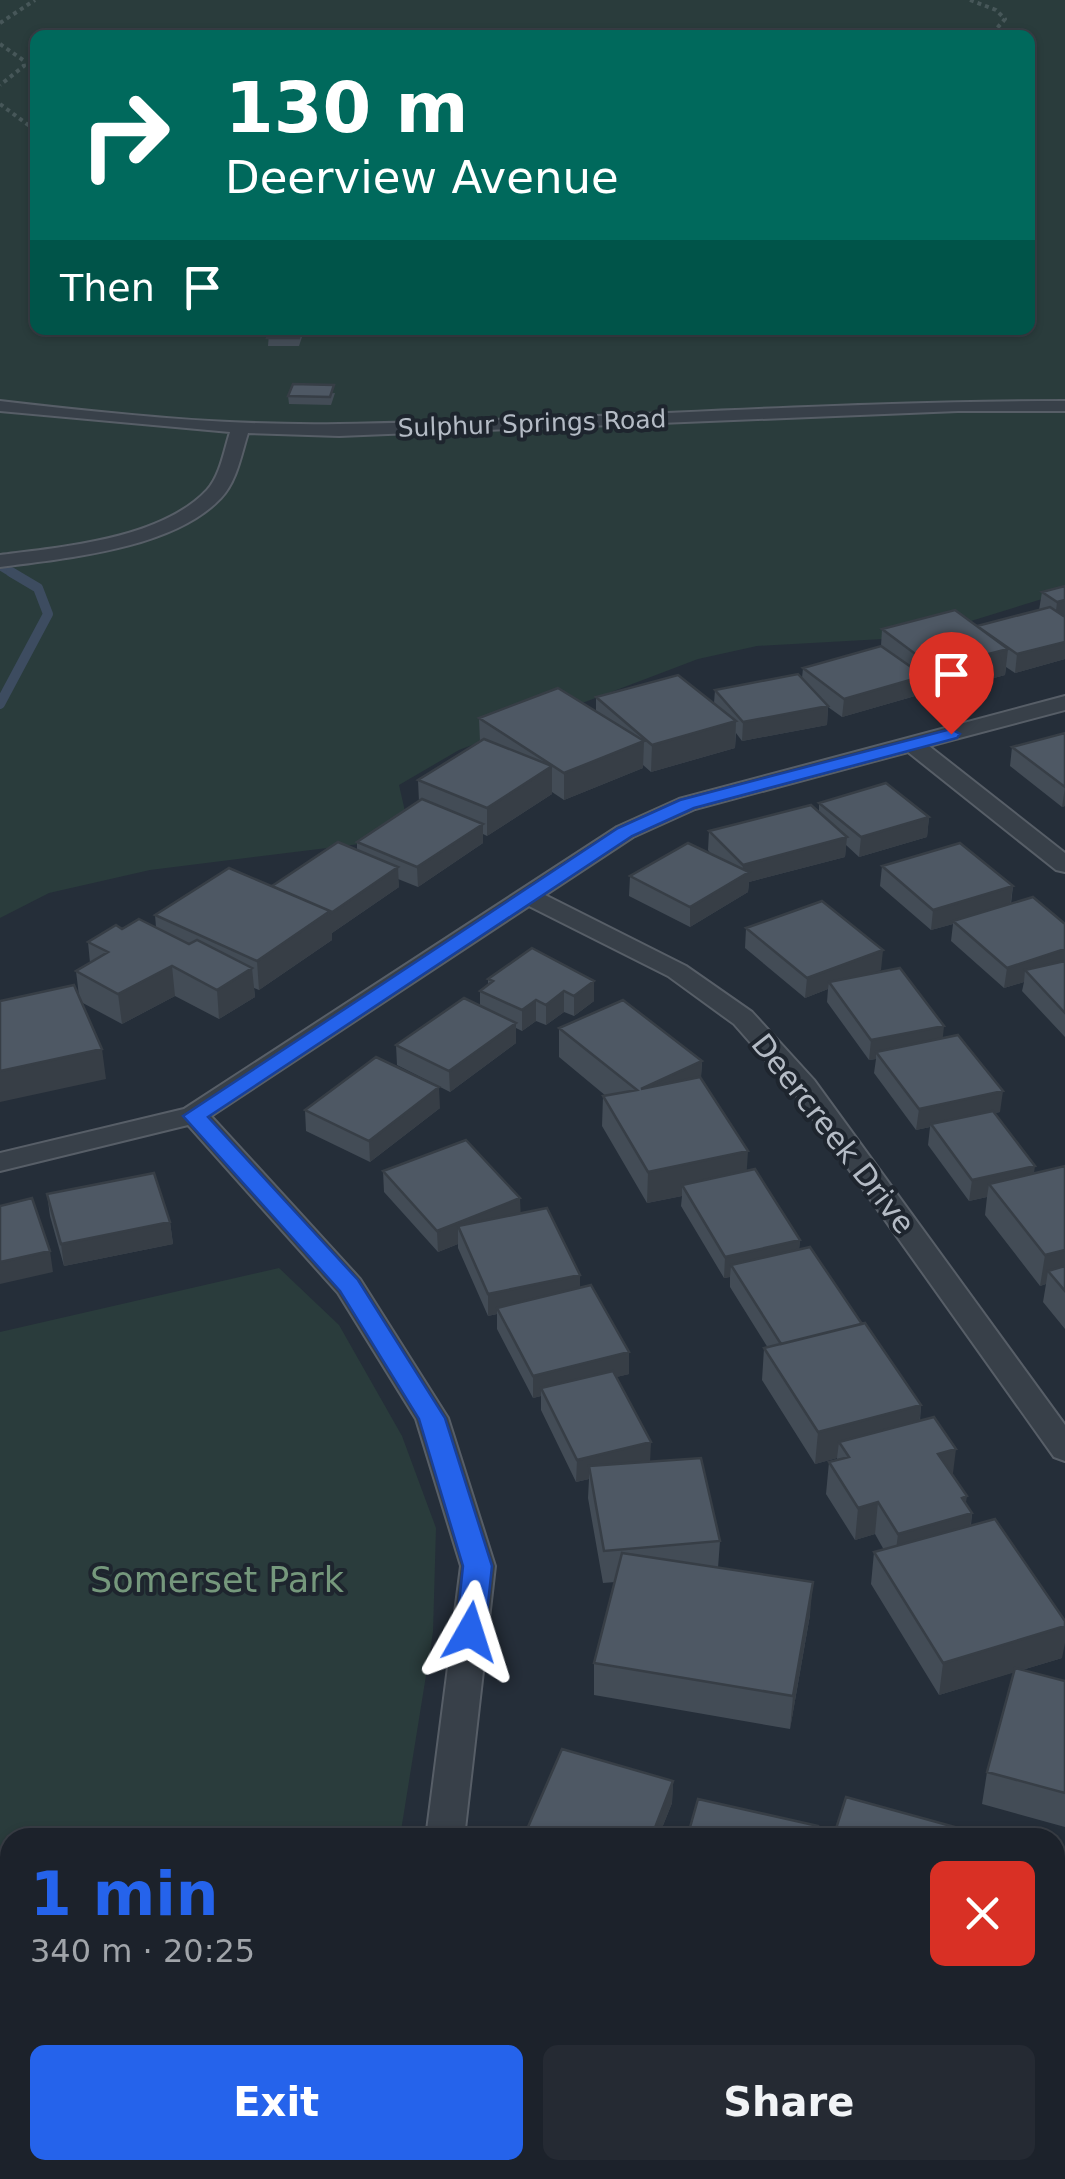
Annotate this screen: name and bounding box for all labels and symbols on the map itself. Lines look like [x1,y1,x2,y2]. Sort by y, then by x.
street label: Sulphur Springs Road [397,404,667,443]
pin [909,632,994,735]
street label: Deercreek Drive [745,1027,922,1240]
park label: Somerset Park [90,1560,345,1600]
position arrow [418,1580,522,1684]

